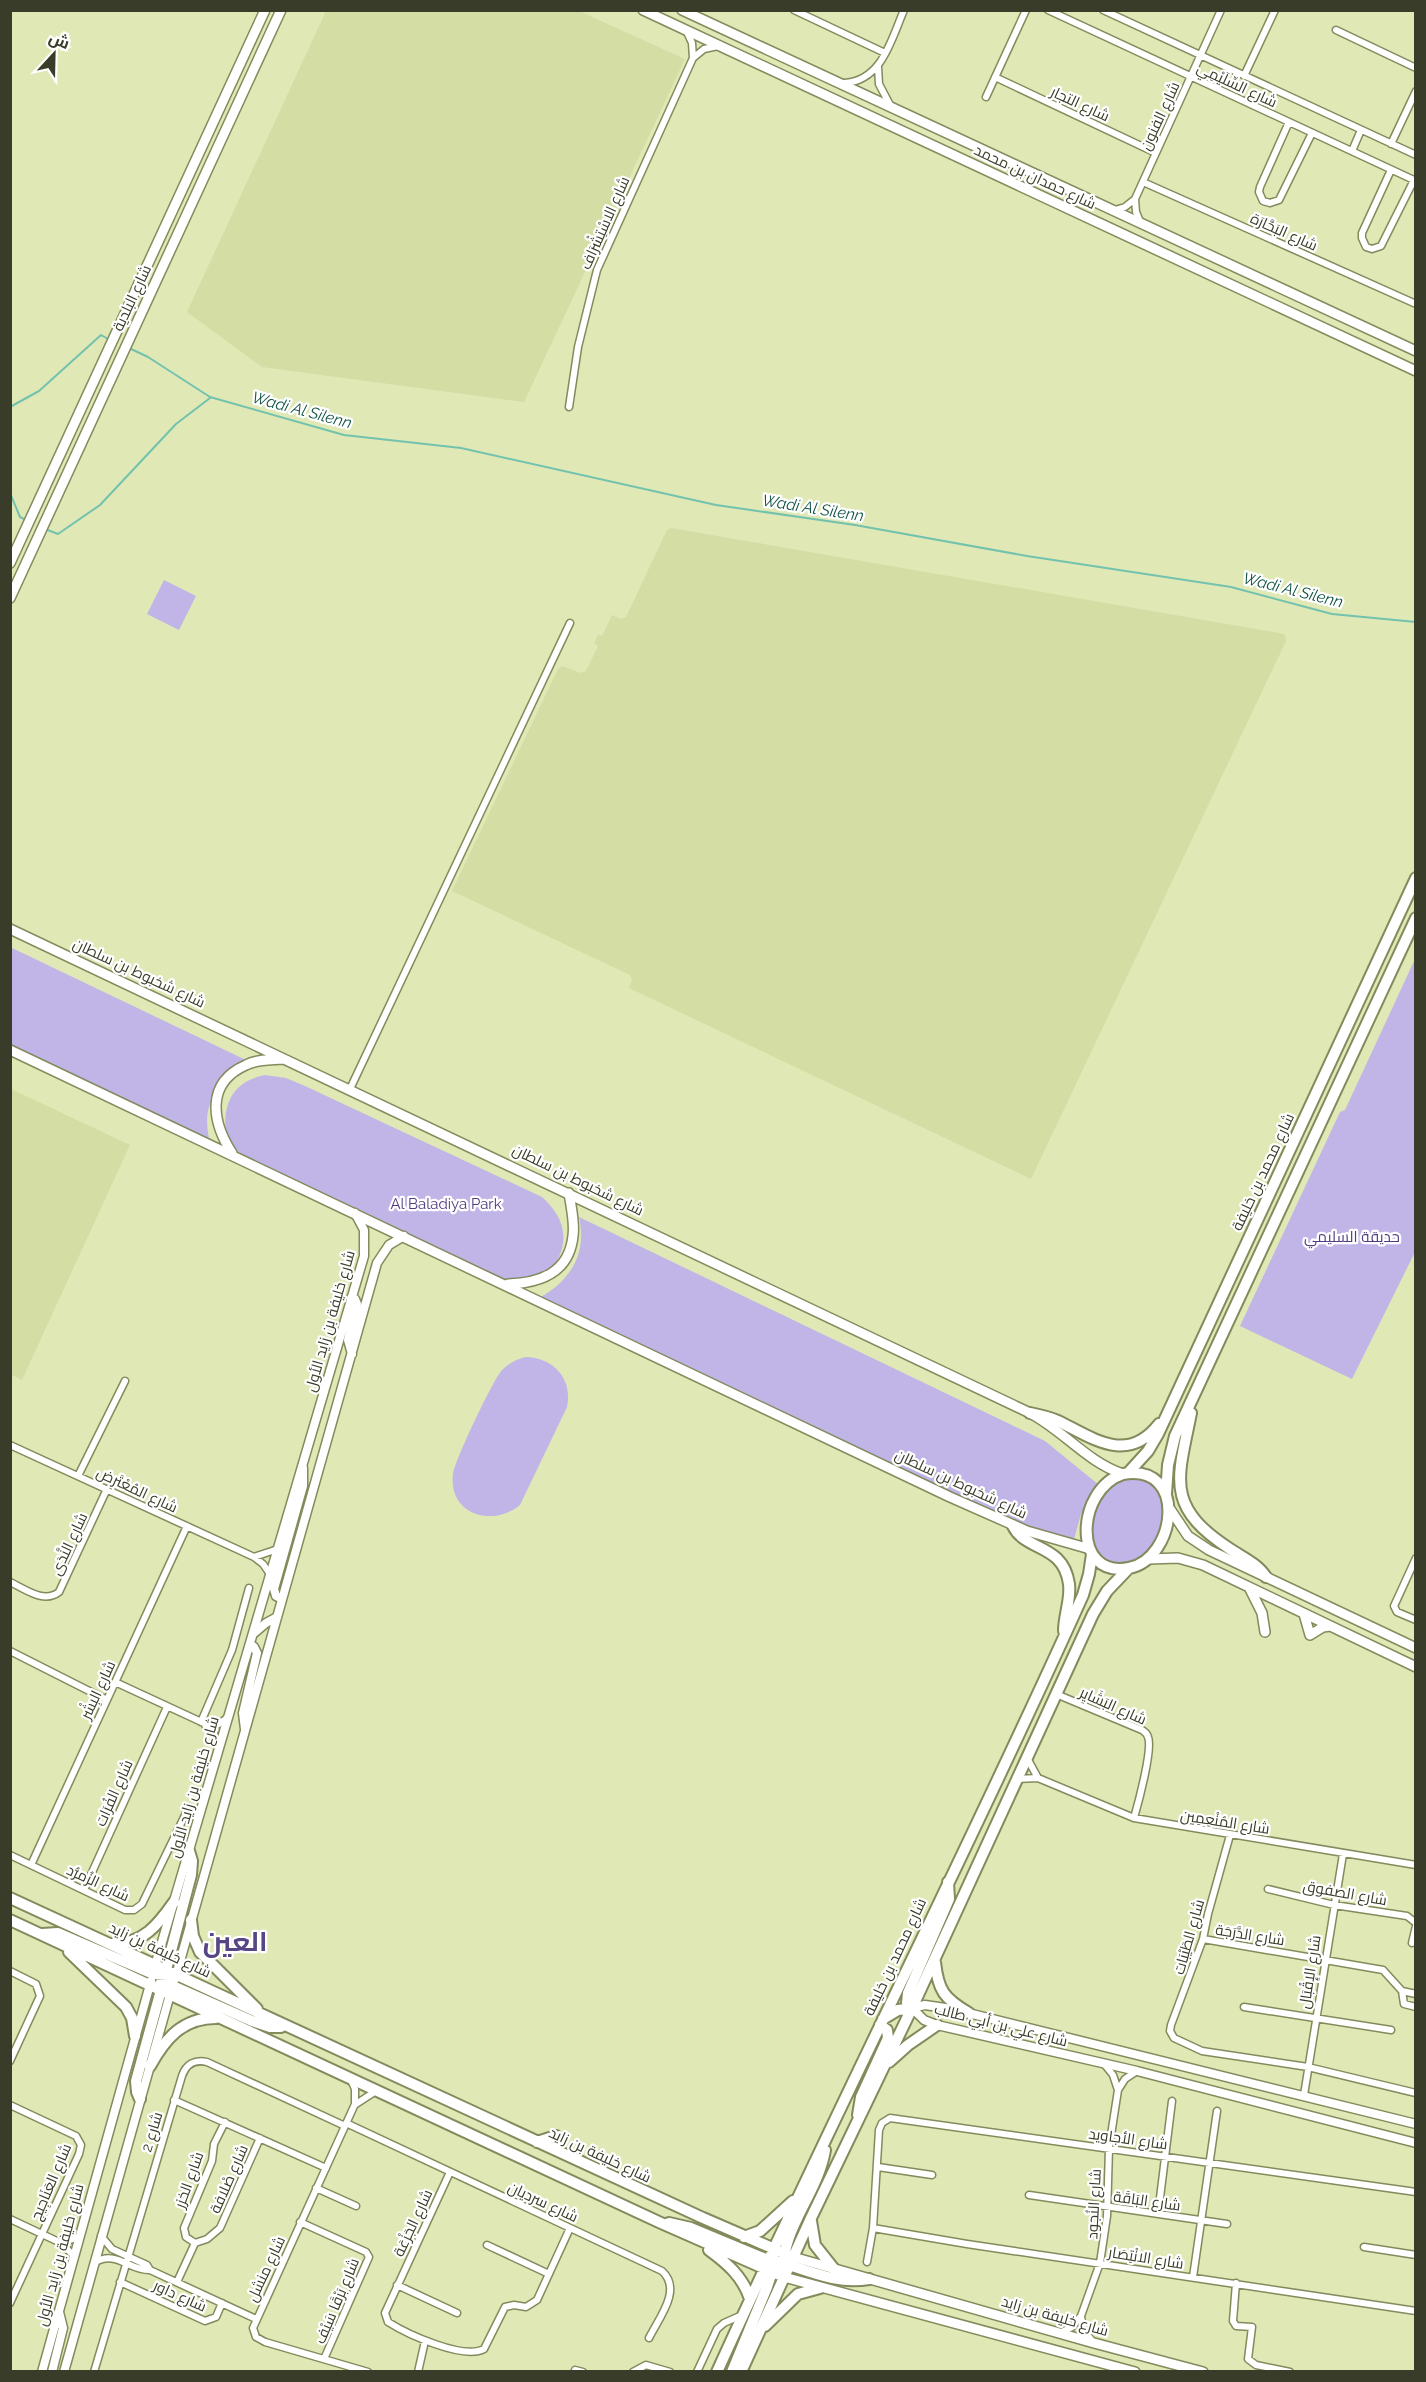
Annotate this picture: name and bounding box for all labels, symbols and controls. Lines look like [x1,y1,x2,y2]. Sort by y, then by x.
north arrow [24,24,84,84]
text: ش [46,28,73,53]
street label: شارع السِّلَيْمِي [1193,59,1280,114]
street label: شارع الفنون [1136,79,1186,154]
street label: شارع التجار [1046,82,1112,127]
street label: شارع حمدان بن محمد [970,141,1099,215]
street label: شارع الاسْتِشْرَاف [575,173,635,273]
street label: شارع البَحَّارَة [1247,209,1320,257]
street label: شارع البلدية [109,262,157,335]
water label: Wadi Al Silenn [250,388,354,432]
water label: Wadi Al Silenn [761,491,865,525]
water label: Wadi Al Silenn [1241,568,1345,612]
street label: شارع شخبوط بن سلطان [69,934,208,1013]
street label: شارع محمد بن خليفة [1228,1110,1300,1234]
street label: شارع شخبوط بن سلطان [509,1140,647,1221]
park label: Al Baladiya Park [390,1195,502,1213]
park label: حديقة السليمي [1304,1228,1400,1249]
street label: شارع خليفة بن زايد الأول [301,1248,361,1394]
street label: شارع شخبوط بن سلطان [891,1445,1030,1524]
street label: شارع المُعْتَرِض [93,1463,180,1518]
street label: شارع النَّدَى [46,1510,93,1579]
street label: شارع البِشْر [74,1657,121,1724]
street label: شارع البَشَايِر [1075,1682,1149,1731]
street label: شارع خليفة بن زايد الأول [165,1714,225,1860]
street label: شارع الفُرَات [91,1757,138,1830]
street label: شارع المُنْعِمِين [1179,1806,1271,1840]
street label: شارع الزُمرُّد [63,1861,132,1907]
street label: شارع الصفوق [1301,1877,1388,1911]
street label: شارع محمد بن خليفة [860,1895,932,2019]
street label: شارع الطَيْبَات [1170,1897,1210,1977]
street label: شارع خليفة بن زايد [105,1918,214,1983]
street label: شارع الدَّرَجَة [1214,1921,1286,1951]
district label: العين [203,1926,267,1958]
street label: شارع الإِقْبَال [1295,1934,1327,2011]
street label: شارع علي بن أبي طالب [932,1999,1070,2053]
street label: شارع 2 [137,2110,168,2155]
street label: شارع خليفة بن زايد [545,2123,654,2188]
street label: شارع الأجاويد [1087,2125,1169,2155]
street label: شارع العَنَاجِيج [27,2141,77,2224]
street label: شارع صْلافة [206,2142,254,2217]
street label: شارع الخزر [170,2149,209,2212]
street label: شارع النُجود [1083,2168,1107,2240]
street label: شارع سرديان [504,2178,581,2228]
street label: شارع خليفة بن زايد الأول [32,2182,90,2329]
street label: شارع الجَزْعَة [390,2187,438,2260]
street label: شارع البَاقَة [1112,2187,1182,2217]
street label: شارع منشل [243,2233,291,2306]
street label: شارع الانْتِصَار [1106,2243,1185,2275]
street label: شارع بَرْقَا سَيْف [311,2255,365,2347]
street label: شارع داور [149,2276,209,2317]
street label: شارع خليفة بن زايد [999,2292,1111,2342]

